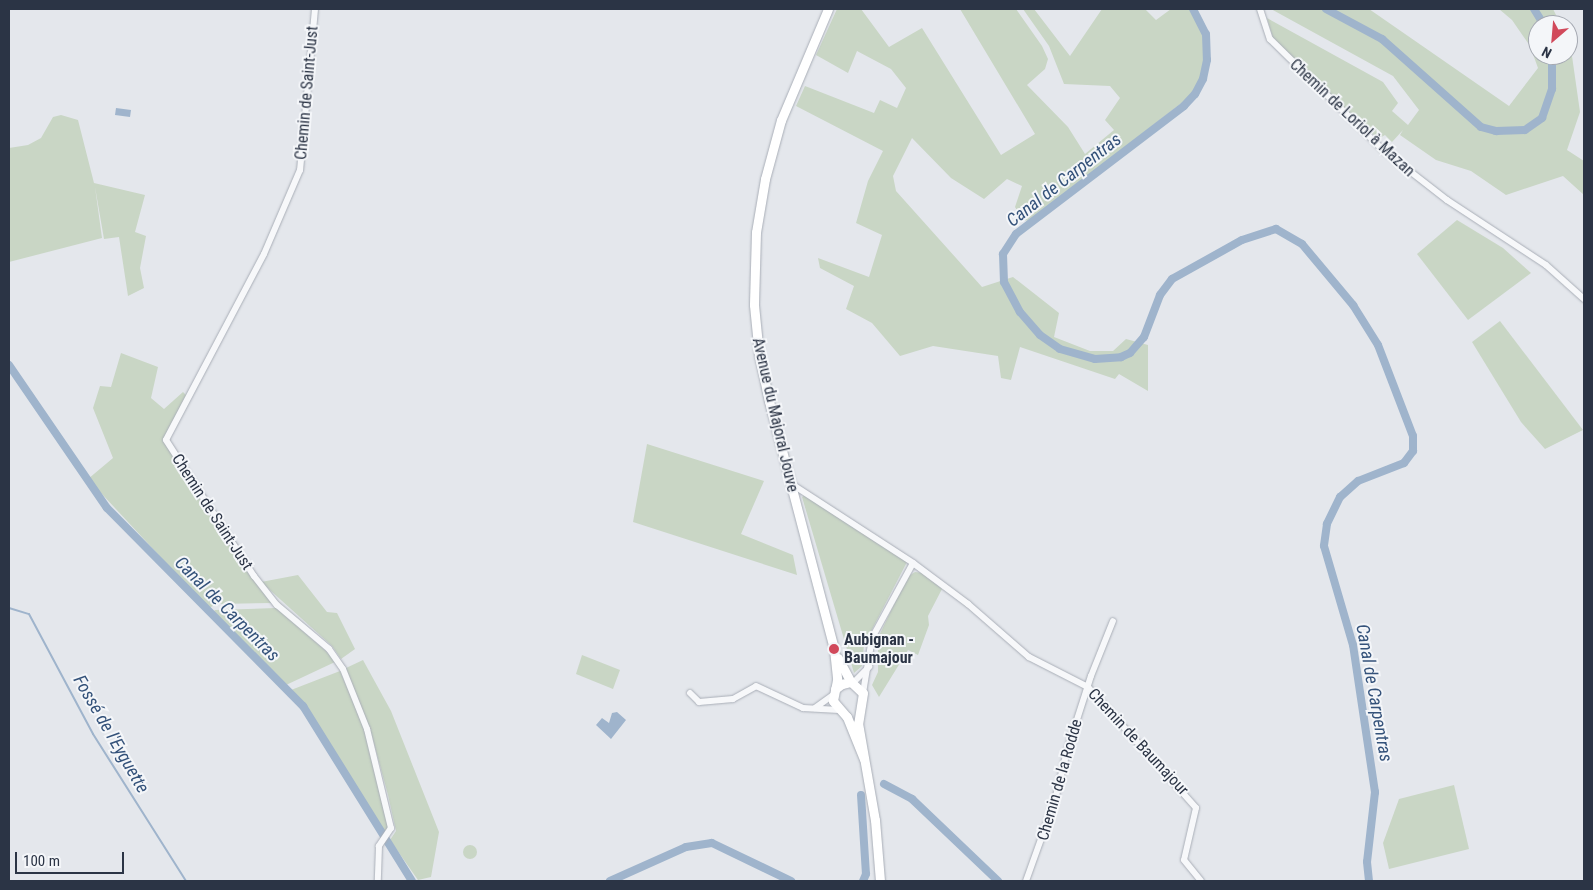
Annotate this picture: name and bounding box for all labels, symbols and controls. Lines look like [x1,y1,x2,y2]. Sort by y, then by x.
north arrow [1528,15,1578,65]
street label: Chemin de Saint-Just [292,25,322,161]
text: N [1539,43,1554,62]
street label: Chemin de Loriol à Mazan [1286,55,1418,181]
water label: Canal de Carpentras [1002,129,1126,231]
street label: Avenue du Majoral Jouve [748,336,802,494]
street label: Chemin de Saint-Just [167,451,257,573]
water label: Canal de Carpentras [170,552,284,666]
water label: Canal de Carpentras [1351,622,1397,764]
place label: Aubignan - Baumajour [844,630,914,668]
marker: Aubignan - Baumajour [828,643,840,655]
water label: Fossé de l'Eyguette [69,671,153,797]
street label: Chemin de Baumajour [1084,685,1192,799]
street label: Chemin de la Rodde [1033,717,1087,843]
scale bar [18,842,126,874]
text: 100 m [23,852,60,870]

